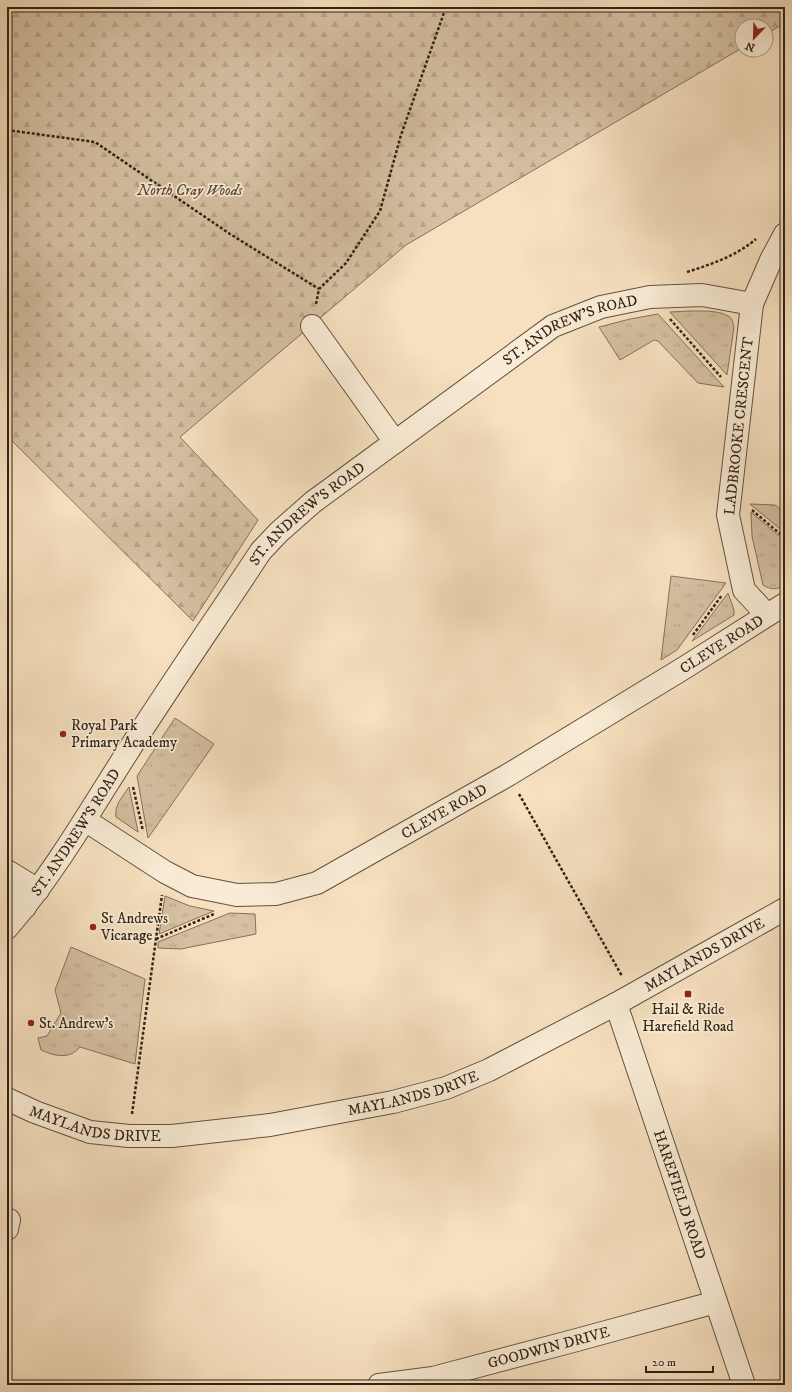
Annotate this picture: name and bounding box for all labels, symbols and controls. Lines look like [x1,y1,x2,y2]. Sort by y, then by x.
north arrow [734,18,774,58]
text: N [744,38,757,54]
park label: North Cray Woods [137,181,243,200]
street label: ST. ANDREW'S ROAD [499,290,639,369]
street label: LADBROOKE CRESCENT [720,335,758,516]
street label: ST. ANDREW'S ROAD [245,458,369,569]
street label: CLEVE ROAD [676,611,767,678]
place label: Royal Park Primary Academy [71,716,178,752]
marker: Royal Park Primary Academy [58,729,68,739]
street label: ST. ANDREW'S ROAD [27,765,124,900]
street label: CLEVE ROAD [398,779,490,843]
place label: St Andrews Vicarage [100,909,168,945]
street label: MAYLANDS DRIVE [641,913,768,996]
marker: St Andrews Vicarage [88,922,98,932]
marker: Hail & Ride Harefield Road [683,989,693,999]
place label: Hail & Ride Harefield Road [642,1000,734,1036]
place label: St. Andrew's [39,1014,113,1033]
marker: St. Andrew's [26,1018,36,1028]
street label: MAYLANDS DRIVE [346,1066,482,1120]
street label: MAYLANDS DRIVE [27,1101,161,1146]
street label: HAREFIELD ROAD [649,1127,711,1262]
street label: GOODWIN DRIVE [486,1322,612,1373]
scale bar [646,1348,713,1374]
text: 20 m [652,1355,676,1370]

